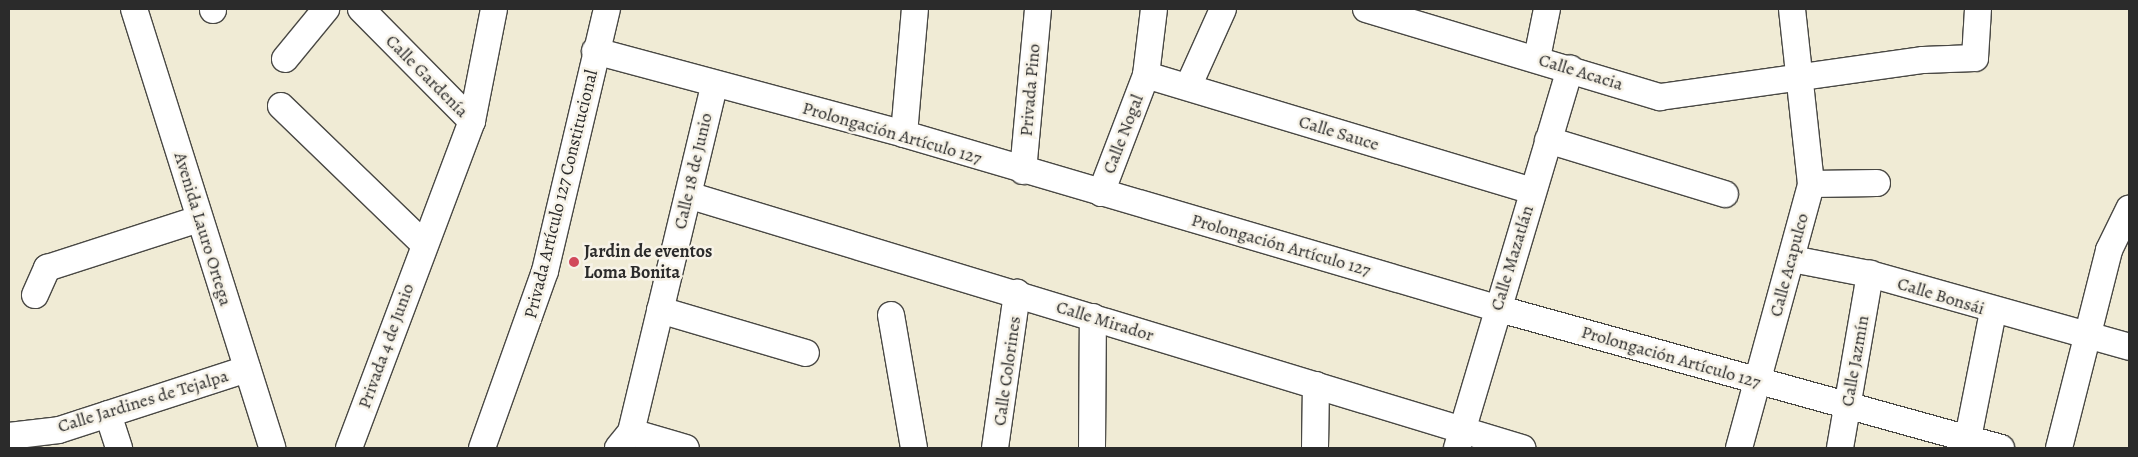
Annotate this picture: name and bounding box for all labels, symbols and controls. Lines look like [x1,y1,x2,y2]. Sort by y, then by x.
street label: Calle Gardenía [381,30,473,122]
street label: Privada Pino [1015,43,1045,137]
street label: Calle Acacia [1536,49,1626,95]
street label: Privada Artículo 127 Constitucional [520,67,602,321]
street label: Calle Nogal [1098,91,1148,177]
street label: Prolongación Artículo 127 [800,97,984,169]
street label: Calle 18 de Junio [669,111,717,231]
street label: Calle Sauce [1296,111,1382,155]
street label: Avenida Lauro Ortega [169,150,237,308]
street label: Calle Mazatlán [1486,203,1538,313]
street label: Prolongación Artículo 127 [1189,209,1373,281]
street label: Calle Acapulco [1765,211,1813,319]
place label: Jardin de eventos Loma Bonita [584,241,712,284]
marker: Jardin de eventos Loma Bonita [568,256,580,268]
street label: Calle Bonsái [1895,272,1987,320]
street label: Privada 4 de Junio [353,281,419,411]
street label: Calle Mirador [1054,296,1156,346]
street label: Calle Jazmín [1836,314,1874,408]
street label: Calle Colorines [989,315,1025,427]
street label: Prolongación Artículo 127 [1579,321,1763,393]
street label: Calle Jardines de Tejalpa [55,365,231,437]

